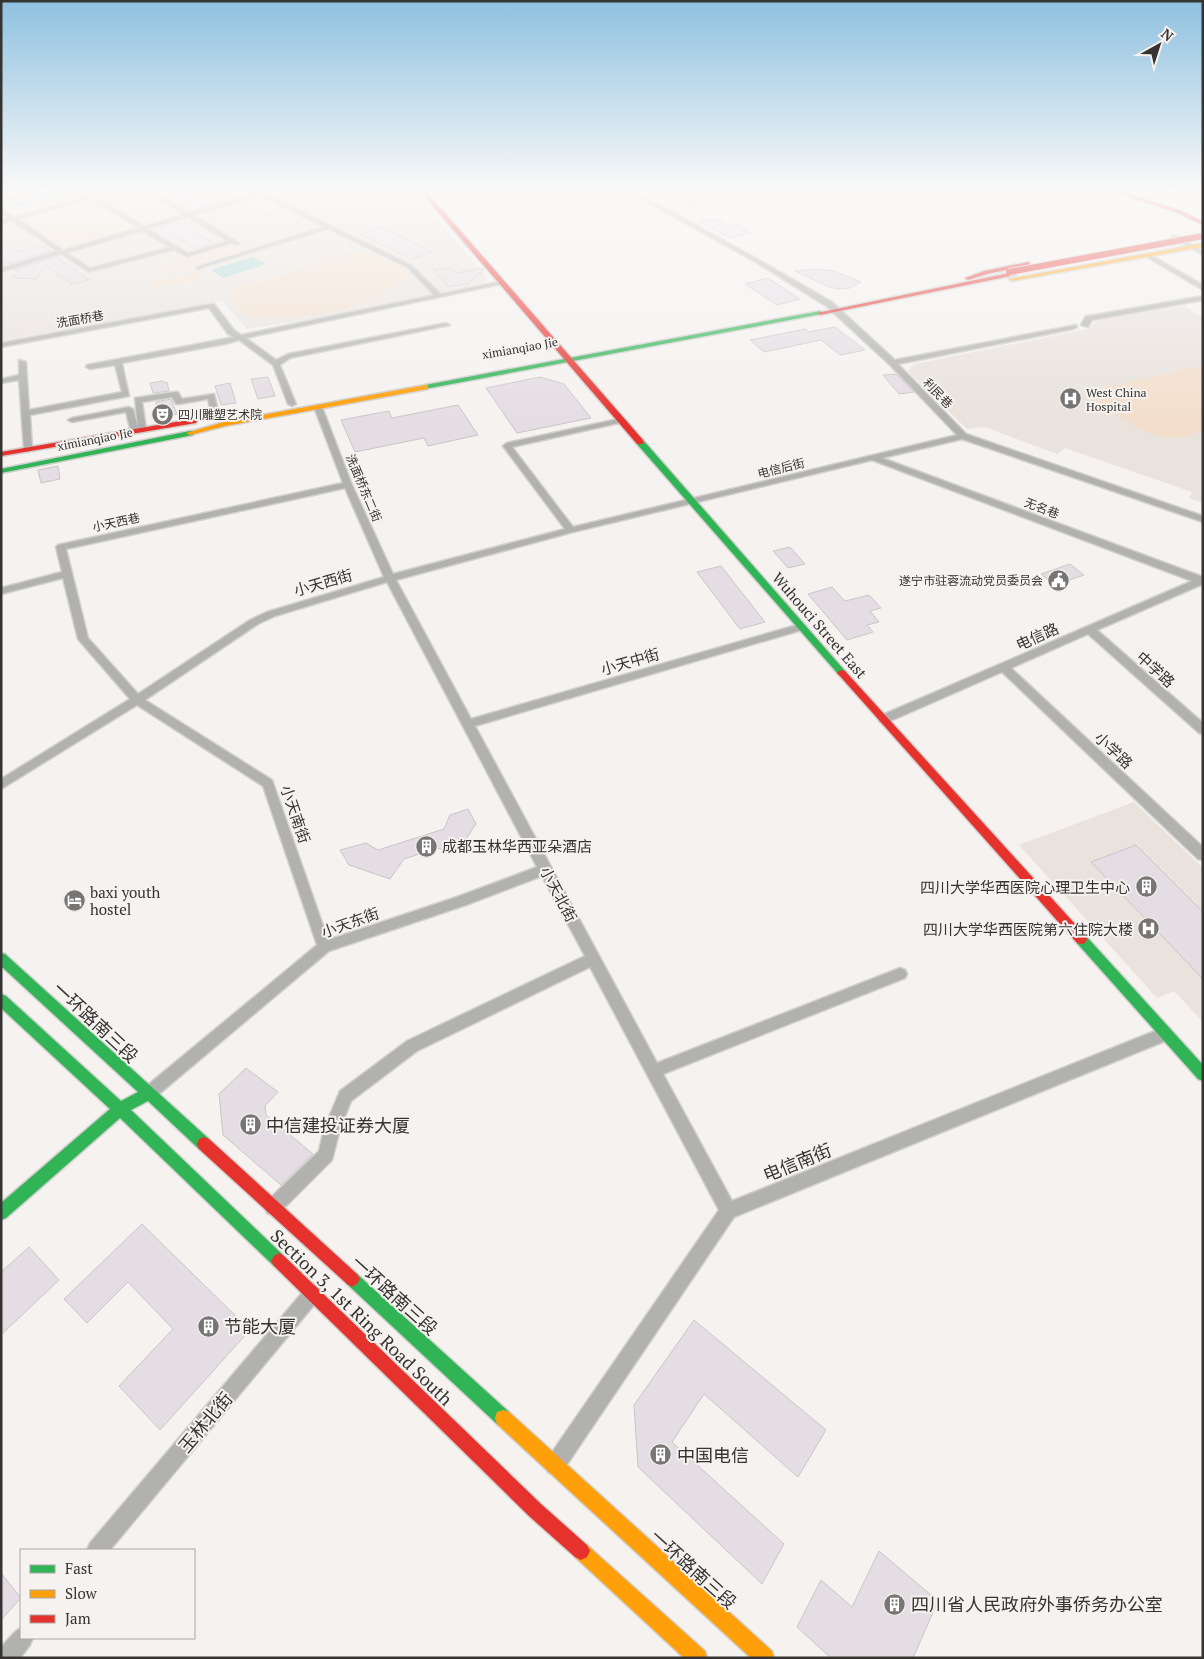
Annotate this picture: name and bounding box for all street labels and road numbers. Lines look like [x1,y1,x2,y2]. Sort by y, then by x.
street label: 洗面桥巷 [55,307,105,331]
street label: ximianqiao Jie [481,334,559,362]
street label: 利民巷 [920,375,956,411]
street label: ximianqiao Jie [56,424,134,454]
street label: 洗面桥东二街 [343,452,385,524]
street label: 电信后街 [756,455,806,481]
street label: 无名巷 [1023,495,1061,521]
street label: 小天西巷 [91,510,141,534]
street label: 小天西街 [291,564,355,600]
street label: Wuhouci Street East [768,568,872,683]
street label: 电信路 [1012,618,1062,654]
street label: 小天中街 [598,643,662,679]
street label: 中学路 [1133,647,1179,691]
street label: 小学路 [1091,727,1137,773]
street label: 小天南街 [277,782,315,846]
street label: 小天北街 [536,863,582,925]
street label: 小天东街 [318,902,382,942]
street label: 一环路南三段 [48,976,144,1068]
street label: 电信南街 [759,1137,835,1187]
street label: Section 3, 1st Ring Road South [266,1224,458,1411]
street label: 一环路南三段 [347,1250,443,1340]
street label: 玉林北街 [173,1387,237,1457]
street label: 一环路南三段 [646,1524,742,1614]

